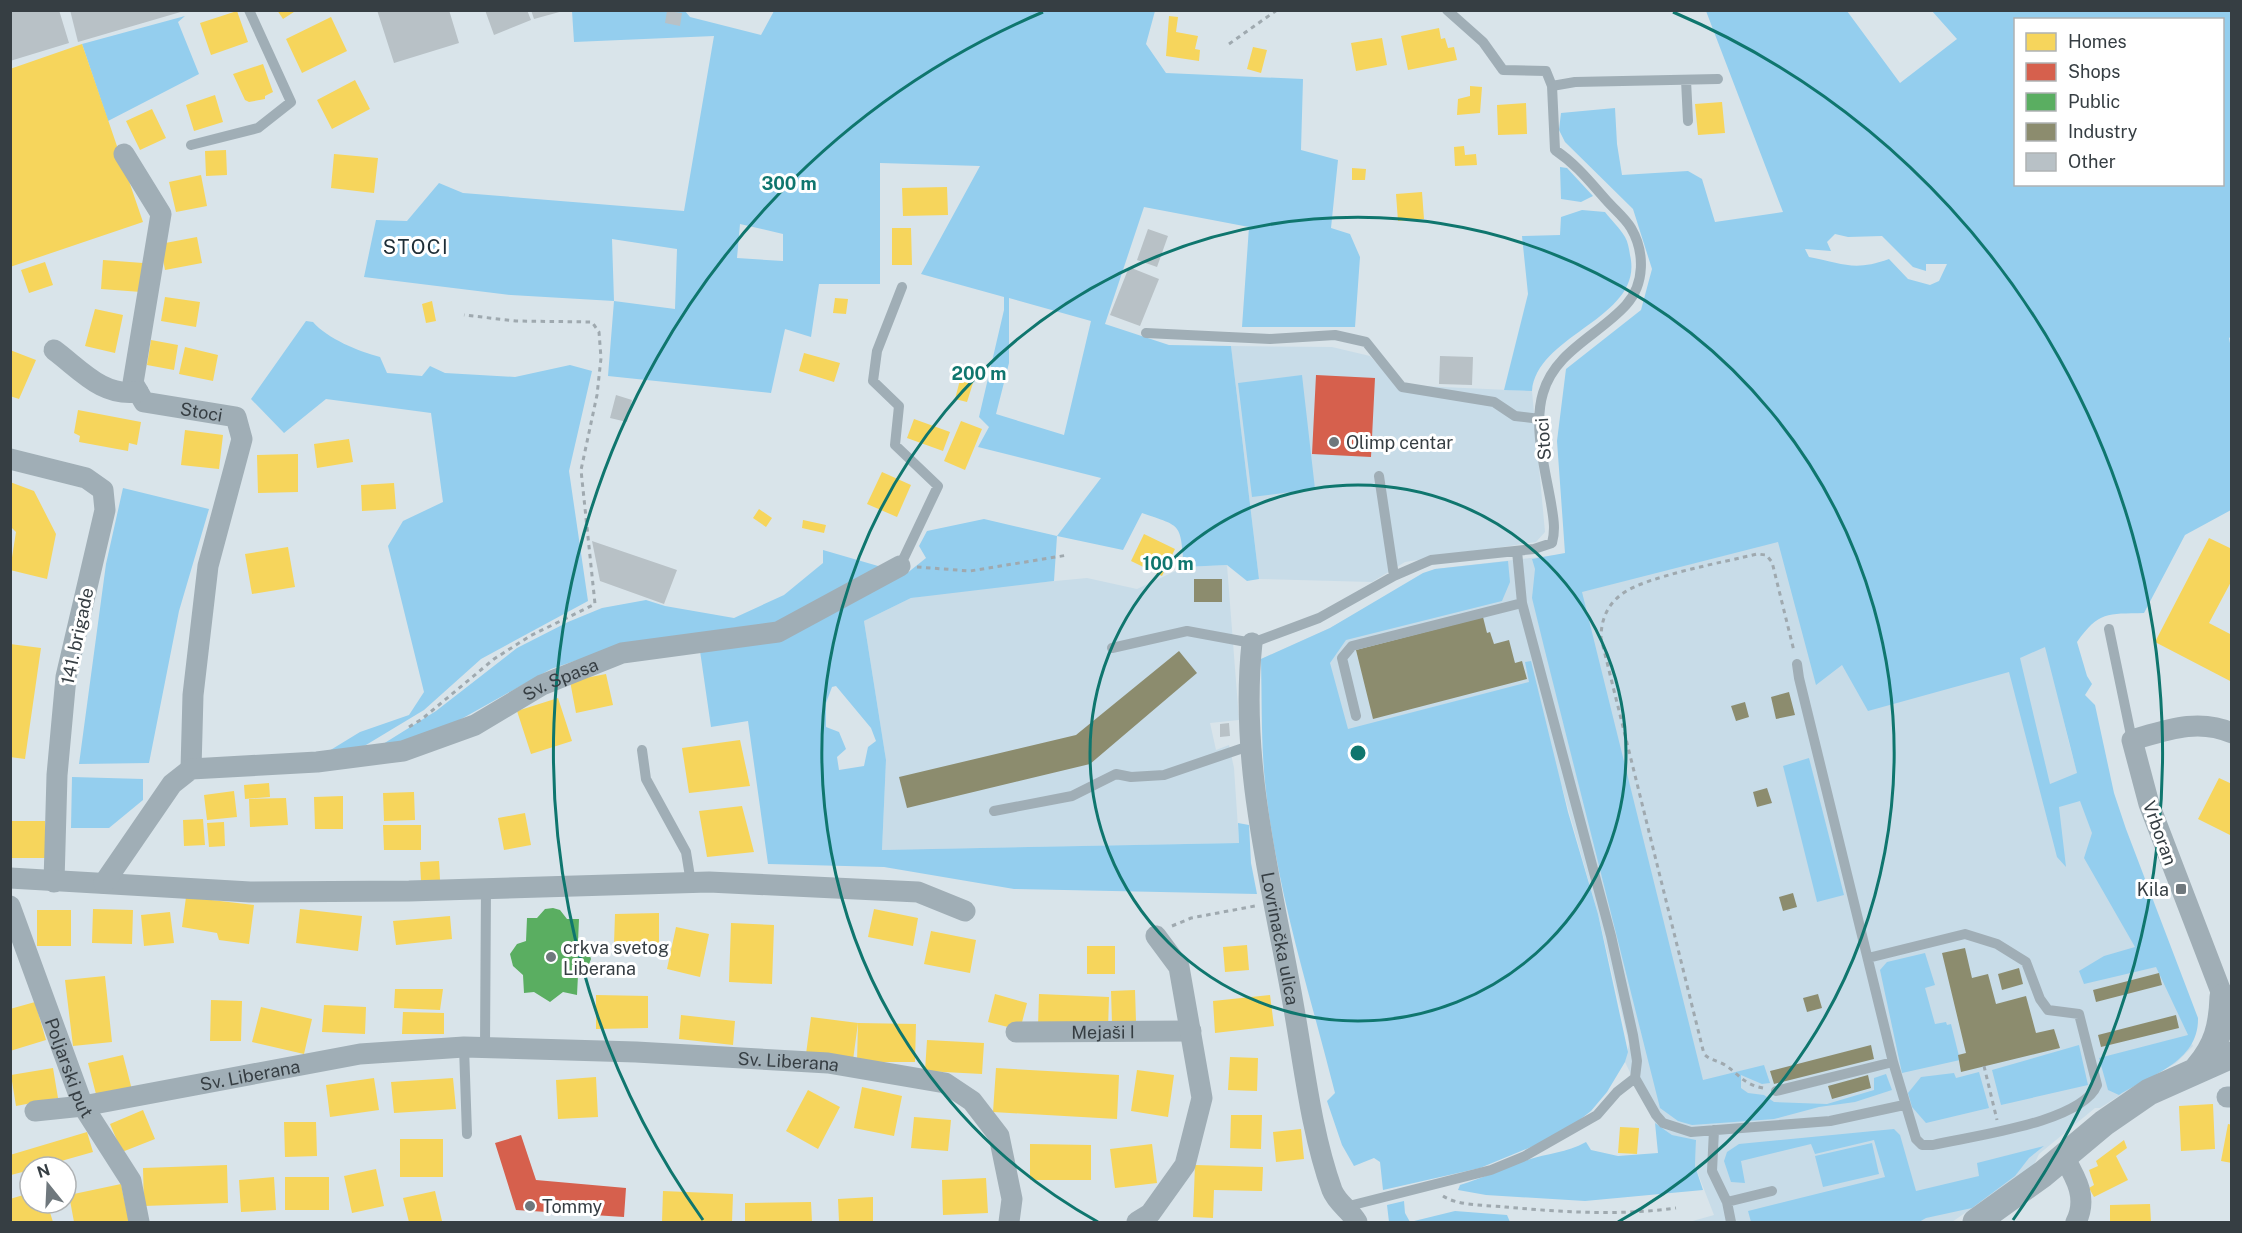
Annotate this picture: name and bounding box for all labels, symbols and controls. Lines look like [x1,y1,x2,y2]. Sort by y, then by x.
legend [2014,18,2224,186]
text: Homes [2068,31,2127,52]
text: Shops [2068,61,2120,82]
text: Public [2068,91,2120,112]
text: Industry [2068,121,2138,142]
text: Other [2068,151,2116,172]
text: 300 m [761,173,817,194]
district label: STOCI [383,235,449,259]
text: 200 m [952,363,1006,384]
street label: Stoci [179,398,224,425]
street label: Stoci [1531,417,1555,461]
place label: Olimp centar [1346,432,1453,453]
marker: Olimp centar [1327,435,1341,449]
text: 100 m [1142,553,1194,574]
street label: 141. brigade [57,586,97,686]
street label: Sv. Spasa [519,653,601,705]
centre of rings [1348,743,1368,763]
street label: Vrboran [2139,798,2181,868]
street label: Lovrinačka ulica [1258,870,1304,1007]
place label: Kila [2137,879,2169,900]
marker: Kila [2174,882,2188,896]
place label: crkva svetog Liberana [563,937,669,979]
marker: crkva svetog Liberana [544,950,558,964]
street label: Poljarski put [41,1015,98,1121]
street label: Mejaši I [1071,1021,1135,1042]
street label: Sv. Liberana [737,1047,841,1075]
street label: Sv. Liberana [198,1055,302,1094]
north arrow [18,1155,78,1215]
text: N [35,1160,52,1182]
place label: Tommy [542,1196,602,1217]
marker: Tommy [523,1199,537,1213]

